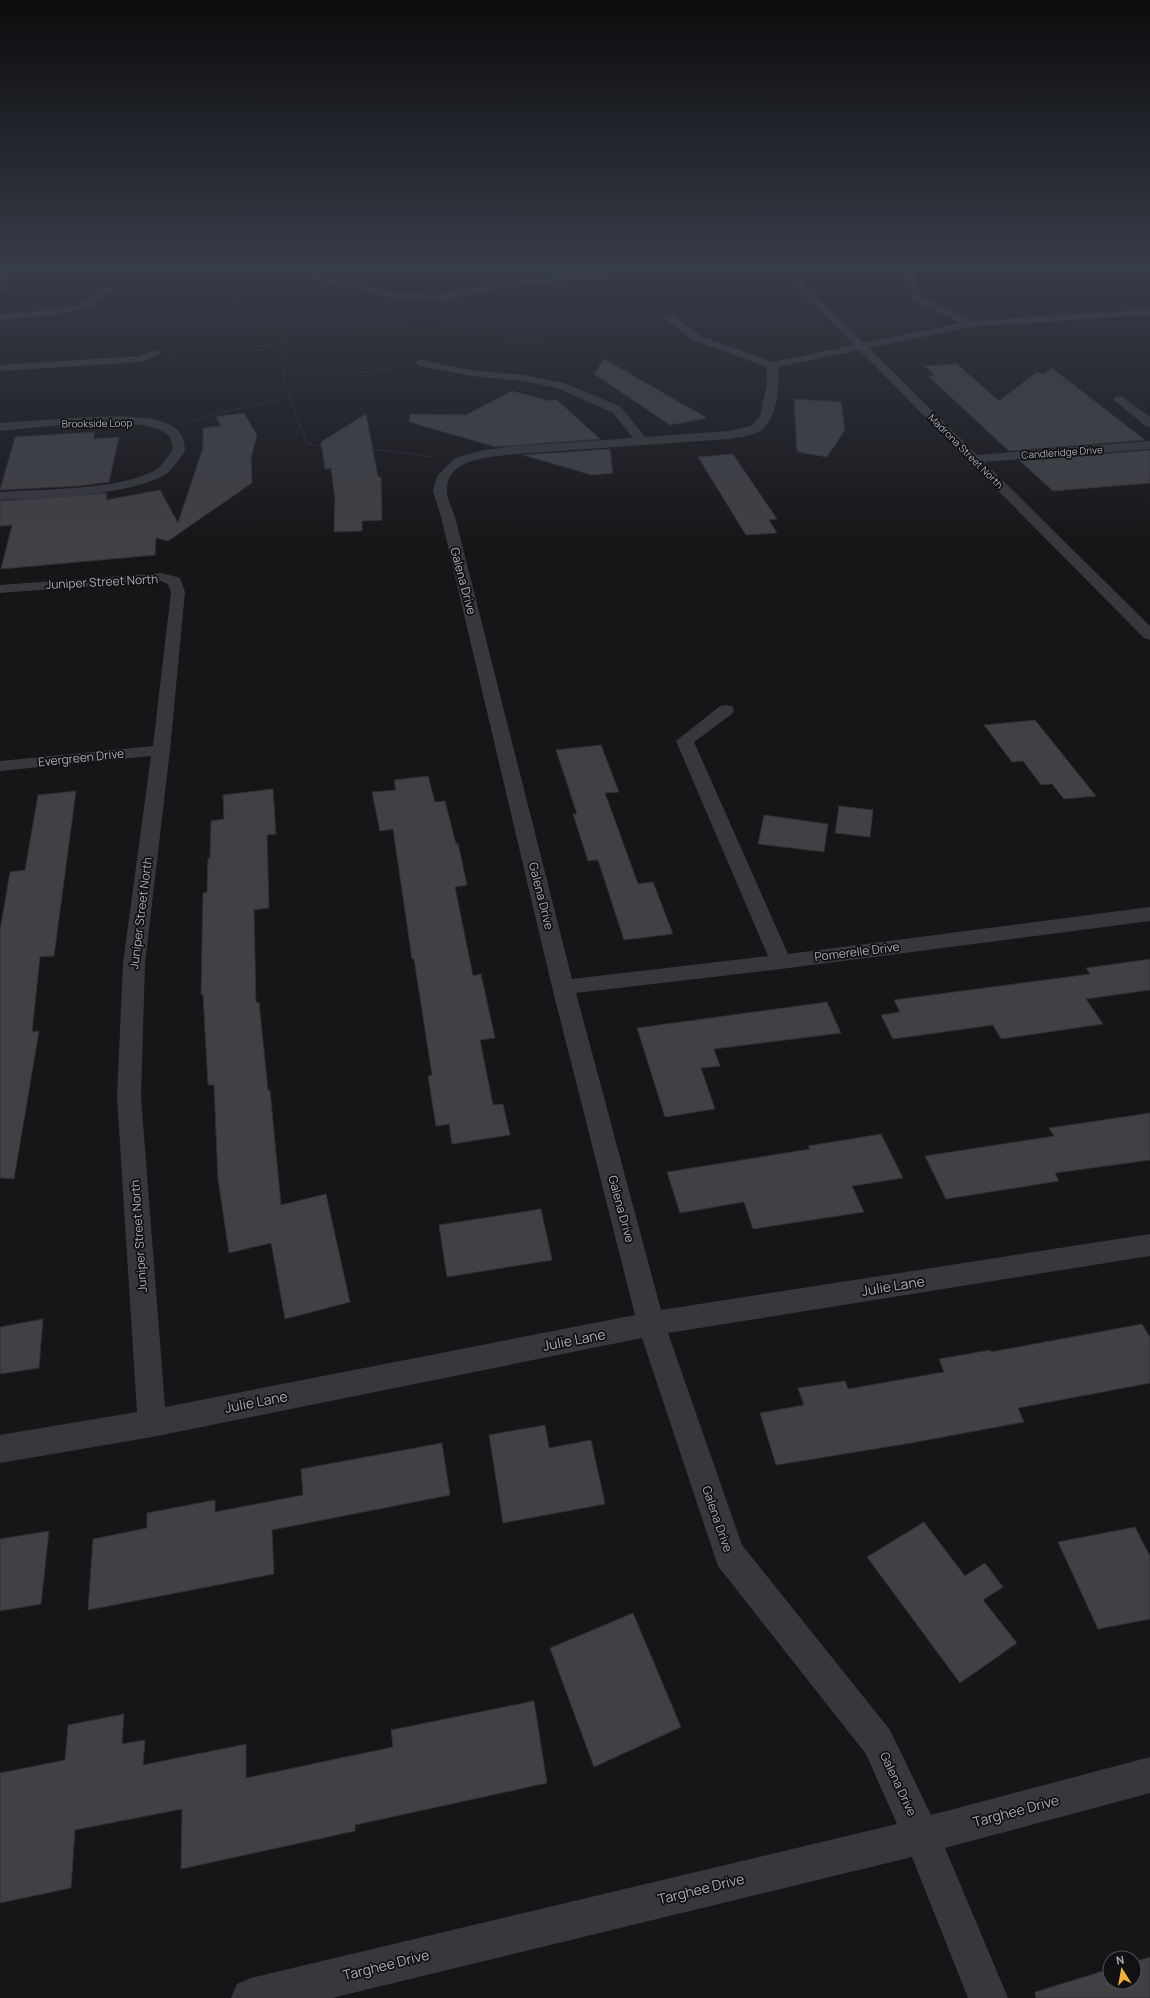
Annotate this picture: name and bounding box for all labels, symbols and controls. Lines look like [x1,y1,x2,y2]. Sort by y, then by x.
street label: Madrona Street North [926,411,1007,492]
street label: Brookside Loop [62,415,132,431]
street label: Candleridge Drive [1021,442,1103,462]
street label: Galena Drive [446,545,481,616]
street label: Juniper Street North [45,570,159,593]
street label: Evergreen Drive [37,745,125,770]
street label: Juniper Street North [125,856,156,970]
street label: Galena Drive [525,860,558,931]
street label: Pomerelle Drive [813,938,901,965]
street label: Galena Drive [604,1173,639,1244]
street label: Juniper Street North [126,1179,151,1293]
street label: Julie Lane [860,1271,926,1300]
street label: Julie Lane [541,1324,607,1355]
street label: Julie Lane [223,1386,289,1417]
street label: Galena Drive [698,1483,737,1554]
street label: Galena Drive [876,1749,921,1819]
street label: Targhee Drive [971,1790,1061,1831]
street label: Targhee Drive [656,1869,746,1908]
street label: Targhee Drive [341,1945,431,1984]
north arrow [1102,1950,1142,1990]
text: N [1115,1952,1125,1968]

